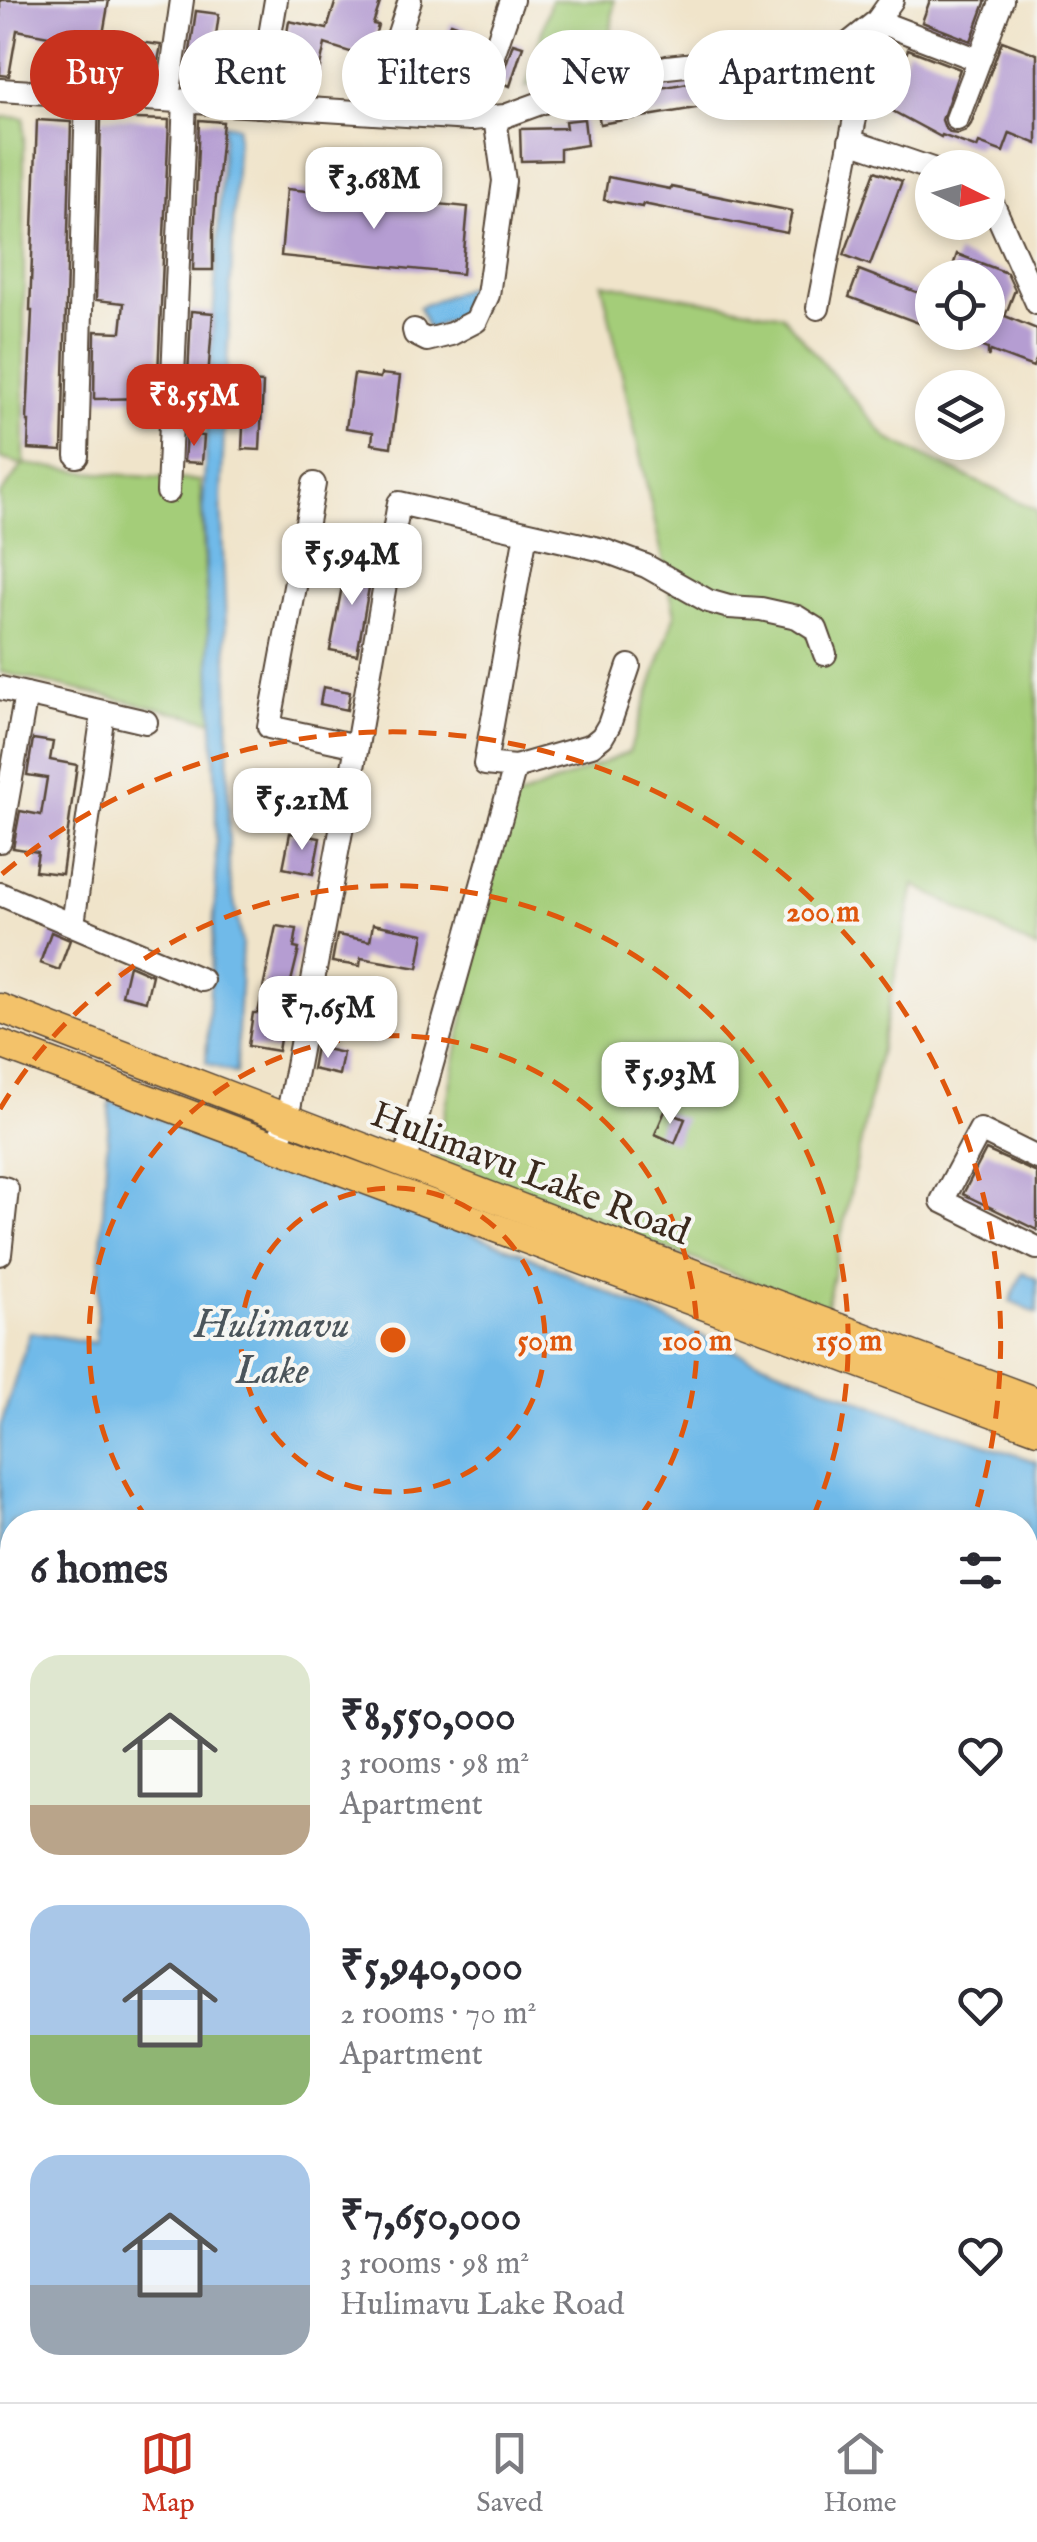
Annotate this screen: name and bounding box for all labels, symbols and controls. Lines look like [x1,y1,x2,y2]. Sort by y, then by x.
chip: Buy [30,30,159,120]
chip: Rent [179,30,322,120]
chip: Filters [342,30,506,120]
chip: New [526,30,664,120]
chip: Apartment [684,30,911,120]
pin: ₹3.68M [293,147,455,232]
north arrow [915,150,1005,240]
map controls [915,150,1005,460]
text: ₹3.68M [327,159,421,200]
button: locate [915,260,1005,350]
pin: ₹8.55M [113,364,275,449]
button: layers [915,370,1005,460]
text: ₹8.55M [149,376,240,417]
pin: ₹5.94M [271,523,433,608]
text: ₹5.94M [304,535,400,576]
pin: ₹5.21M [221,768,383,853]
text: ₹5.21M [255,780,349,821]
text: 200 m [786,894,860,932]
pin: ₹7.65M [247,976,409,1061]
text: ₹7.65M [280,988,376,1029]
pin: ₹5.93M [589,1042,751,1127]
text: ₹5.93M [624,1054,716,1095]
street label: Hulimavu Lake Road [364,1092,697,1258]
water label: Hulimavu Lake [193,1301,350,1398]
centre of rings [375,1322,411,1358]
text: 50 m [517,1323,573,1361]
text: 100 m [662,1323,732,1361]
text: 150 m [816,1323,882,1361]
icon: filters [953,1543,1008,1598]
text: 6 homes [30,1544,168,1597]
text: ₹8,550,000 [340,1691,516,1744]
icon: home [110,1695,230,1815]
icon: heart [953,1728,1008,1783]
text: 3 rooms · 98 m² [340,1744,529,1785]
text: Apartment [340,1785,483,1826]
text: ₹5,940,000 [340,1941,523,1994]
icon: home [110,1945,230,2065]
icon: heart [953,1978,1008,2033]
text: 2 rooms · 70 m² [340,1994,537,2035]
text: Apartment [340,2035,483,2076]
text: ₹7,650,000 [340,2191,521,2244]
icon: home [110,2195,230,2315]
icon: heart [953,2228,1008,2283]
text: 3 rooms · 98 m² [340,2244,529,2285]
text: Hulimavu Lake Road [340,2285,624,2326]
tab: Map [140,2426,195,2521]
tab: Saved [476,2426,543,2521]
tab: Home [823,2426,897,2521]

